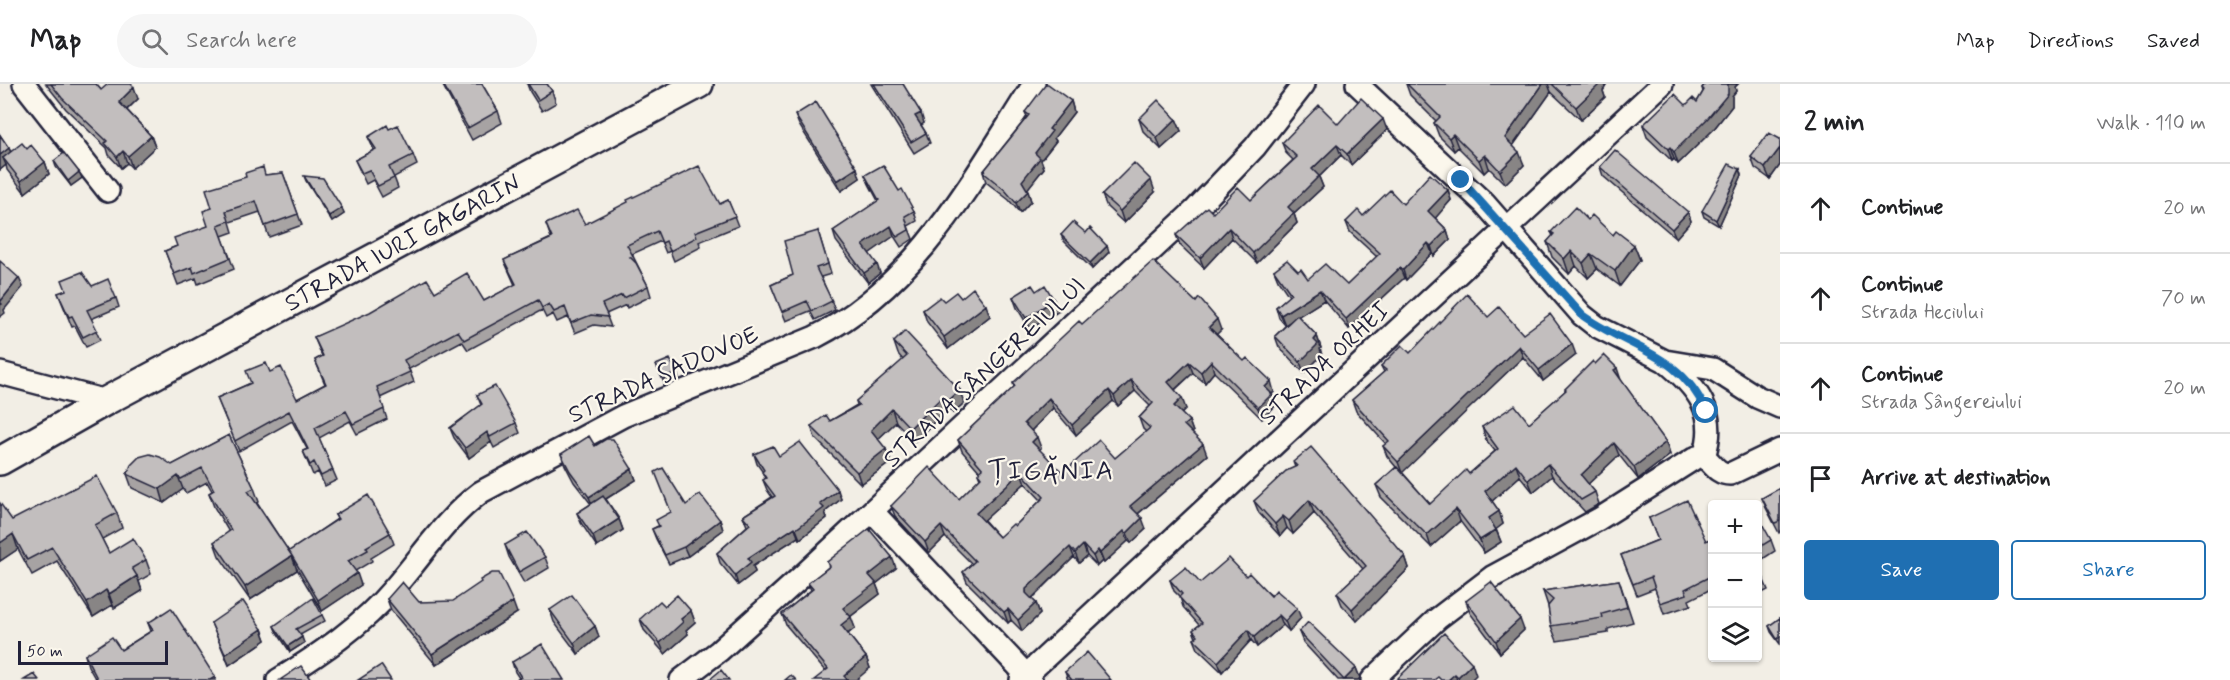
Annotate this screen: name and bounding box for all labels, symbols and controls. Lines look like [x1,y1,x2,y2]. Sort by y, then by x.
search box [117,14,537,68]
text: Map [30,23,81,60]
icon: search [138,25,171,58]
text: Search here [186,27,297,55]
text: Map [1956,27,1995,55]
text: Directions [2028,27,2114,55]
text: Saved [2147,27,2200,55]
text: 2 min [1804,106,1865,140]
text: Walk · 110 m [2097,110,2206,137]
route end [1447,166,1473,192]
street label: STRADA IURI GAGARIN [280,168,527,320]
icon: ahead [1804,192,1837,225]
text: Continue [1861,194,1943,222]
text: 20 m [2163,195,2206,222]
street label: STRADA SÂNGEREIULUI [877,271,1093,475]
text: Continue [1861,271,1943,299]
icon: ahead [1804,282,1837,315]
text: 70 m [2161,285,2206,312]
street label: STRADA ORHEI [1253,295,1397,433]
text: Strada Heciului [1861,299,1984,326]
street label: STRADA SADOVOE [564,320,764,431]
text: Continue [1861,361,1943,389]
icon: ahead [1804,372,1837,405]
text: 20 m [2163,375,2206,402]
text: Strada Sângereiului [1861,389,2022,416]
route start [1692,397,1718,423]
district label: ȚIGĂNIA [987,454,1115,489]
icon: arrive [1804,462,1837,495]
text: Arrive at destination [1861,464,2051,492]
map controls [1708,500,1762,662]
button: + [1708,500,1762,554]
button: Save [1804,540,1999,600]
button: Share [2011,540,2206,600]
button: − [1708,554,1762,608]
button: layers [1708,608,1762,662]
scale bar [18,638,168,666]
text: 50 m [27,641,63,662]

